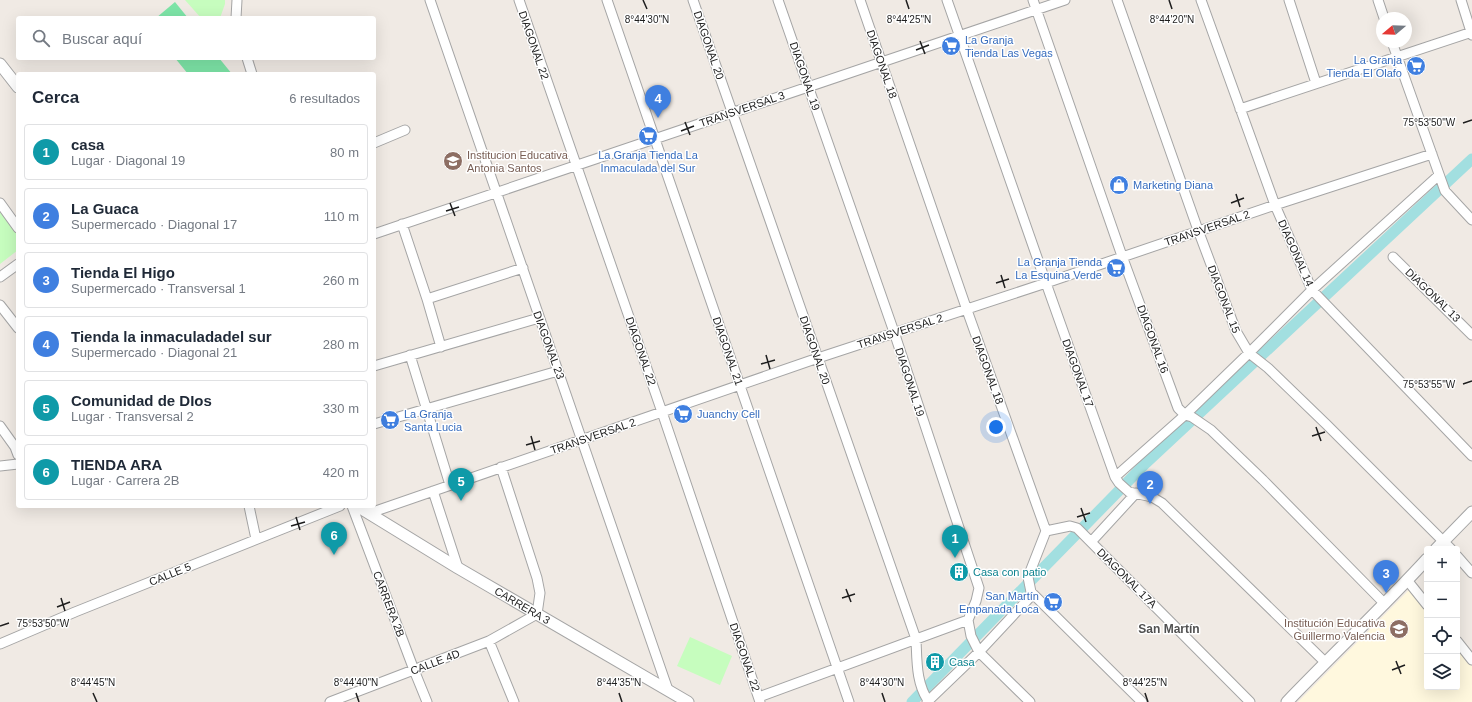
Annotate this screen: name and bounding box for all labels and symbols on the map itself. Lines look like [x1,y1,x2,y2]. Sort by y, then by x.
street label: DIAGONAL 22 [517,9,551,81]
street label: DIAGONAL 20 [692,9,726,81]
north arrow [1376,12,1412,48]
text: 8°44'30"N [625,14,669,25]
text: 8°44'25"N [887,14,931,25]
text: 8°44'20"N [1150,14,1194,25]
street label: DIAGONAL 18 [865,28,899,100]
place label: La Granja Tienda Las Vegas [965,34,1053,59]
supermarket icon: La Granja Tienda Las Vegas [940,35,962,57]
street label: DIAGONAL 19 [788,40,822,112]
place label: La Granja Tienda El Olafo [1327,54,1403,79]
supermarket icon: La Granja Tienda El Olafo [1405,55,1427,77]
pin: 4 [645,85,671,118]
street label: TRANSVERSAL 3 [698,89,786,129]
text: 75°53'50"W [1403,117,1456,128]
supermarket icon: La Granja Tienda La Inmaculada del Sur [637,125,659,147]
place label: Institucion Educativa Antonia Santos [467,149,569,174]
place label: La Granja Tienda La Inmaculada del Sur [598,149,699,174]
school or university icon: Institucion Educativa Antonia Santos [442,150,464,172]
shop icon: Marketing Diana [1108,174,1130,196]
place label: Marketing Diana [1133,179,1214,191]
street label: TRANSVERSAL 2 [1163,208,1251,248]
street label: DIAGONAL 14 [1276,218,1316,288]
place label: La Granja Tienda La Esquina Verde [1015,256,1103,281]
supermarket icon: La Granja Tienda La Esquina Verde [1105,257,1127,279]
street label: DIAGONAL 15 [1206,263,1242,335]
street label: DIAGONAL 13 [1403,266,1463,324]
street label: DIAGONAL 16 [1135,303,1171,375]
street label: DIAGONAL 23 [531,309,567,381]
street label: TRANSVERSAL 2 [856,311,944,351]
street label: DIAGONAL 20 [798,314,832,386]
street label: DIAGONAL 22 [624,315,658,387]
street label: DIAGONAL 21 [711,315,745,387]
street label: DIAGONAL 18 [970,334,1006,406]
street label: DIAGONAL 17 [1060,337,1096,409]
street label: DIAGONAL 19 [893,346,927,418]
text: 75°53'55"W [1403,379,1456,390]
supermarket icon: Juanchy Cell [672,403,694,425]
place label: La Granja Santa Lucia [404,408,463,433]
place label: Juanchy Cell [697,408,760,420]
supermarket icon: La Granja Santa Lucia [379,409,401,431]
street label: TRANSVERSAL 2 [549,416,637,456]
your location [986,417,1006,437]
pin: 5 [448,468,474,501]
pin: 2 [1137,471,1163,504]
pin: 6 [321,522,347,555]
pin: 1 [942,525,968,558]
street label: DIAGONAL 17A [1095,546,1160,611]
street label: CALLE 5 [147,560,193,588]
pin: 3 [1373,560,1399,593]
building icon: Casa con patio [948,561,970,583]
place label: Casa con patio [973,566,1046,578]
street label: CARRERA 2B [371,569,407,639]
street label: CARRERA 3 [492,585,552,626]
place label: San Martín Empanada Loca [959,590,1040,615]
supermarket icon: San Martín Empanada Loca [1042,591,1064,613]
place label: Institución Educativa Guillermo Valencia [1284,617,1386,642]
text: 75°53'50"W [17,618,70,629]
school or university icon: Institución Educativa Guillermo Valencia [1388,618,1410,640]
street label: DIAGONAL 22 [728,621,762,693]
district label: San Martín [1138,622,1200,636]
street label: CALLE 4D [409,647,461,677]
building icon: Casa [924,651,946,673]
place label: Casa [949,656,976,668]
text: 8°44'45"N [71,677,115,688]
text: 8°44'40"N [334,677,378,688]
text: 8°44'35"N [597,677,641,688]
text: 8°44'30"N [860,677,904,688]
text: 8°44'25"N [1123,677,1167,688]

